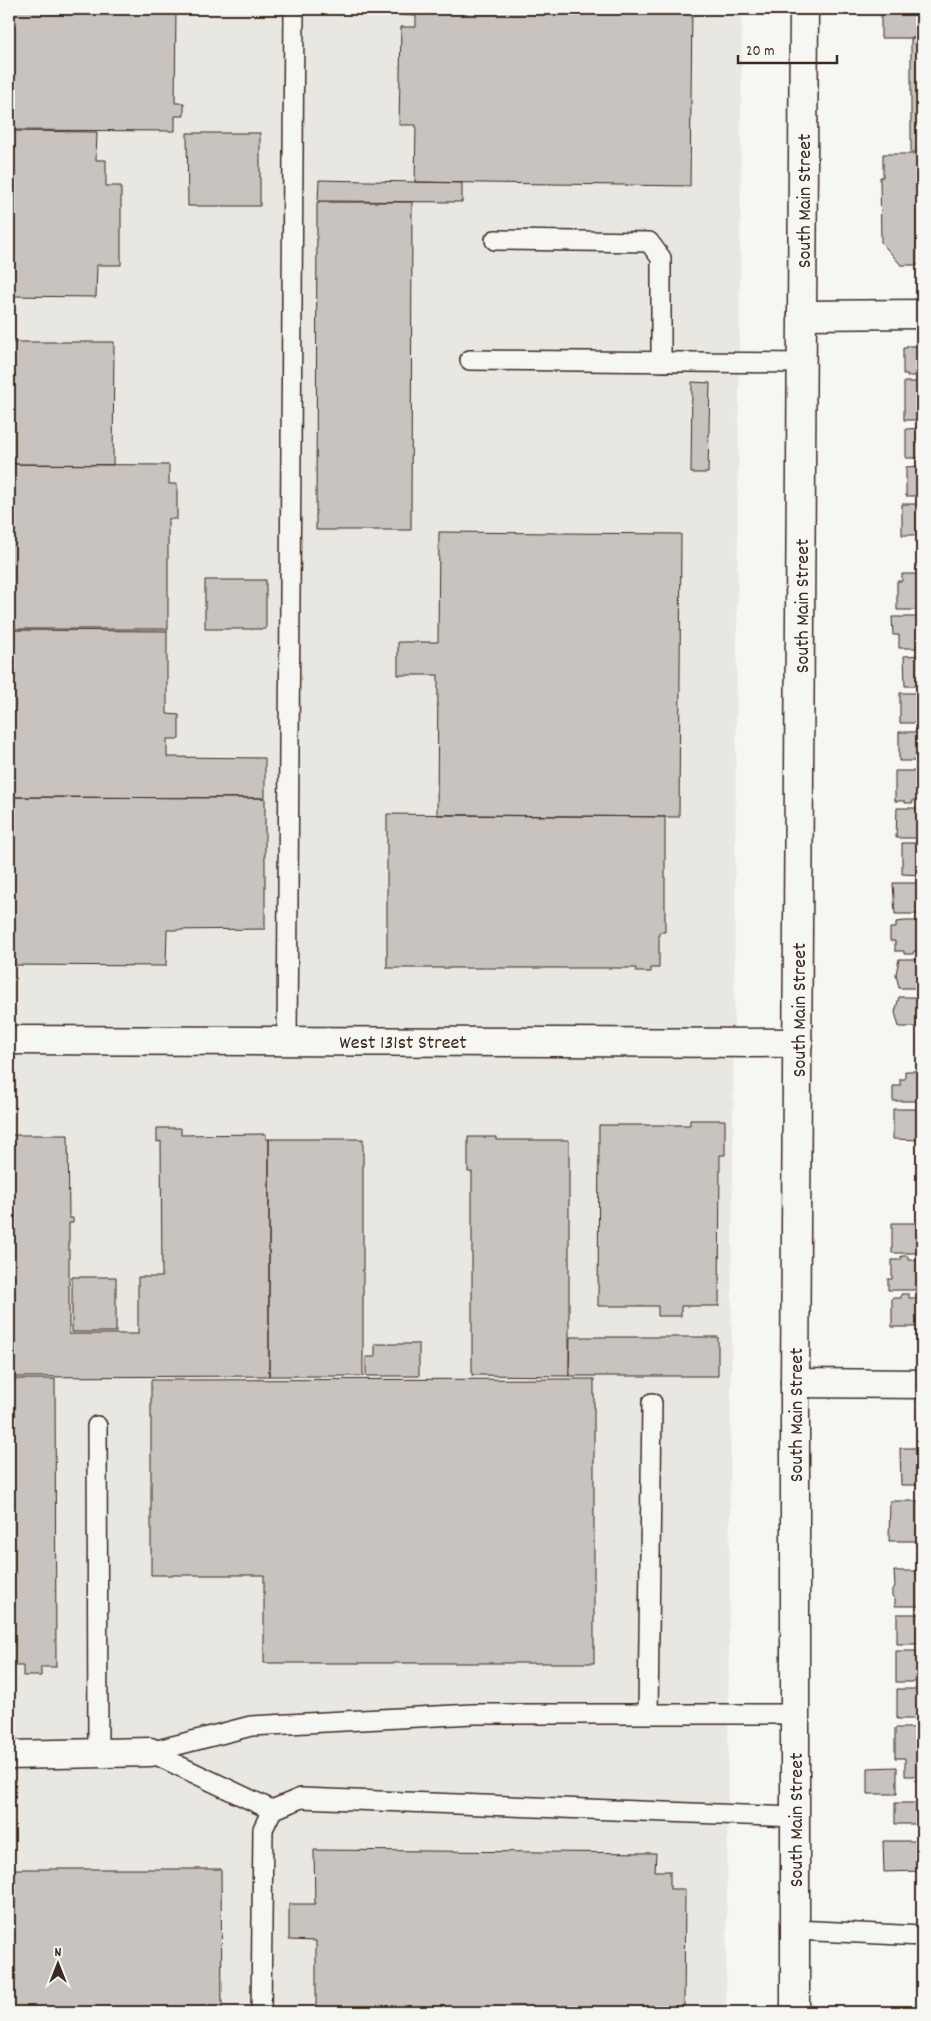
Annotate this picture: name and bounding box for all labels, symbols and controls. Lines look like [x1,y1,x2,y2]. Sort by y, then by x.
scale bar [738,32,837,64]
text: 20 m [746,41,774,63]
street label: South Main Street [792,134,820,268]
street label: South Main Street [790,539,818,673]
street label: South Main Street [787,943,815,1077]
street label: West 131st Street [339,1030,467,1058]
street label: South Main Street [784,1348,812,1482]
street label: South Main Street [784,1753,812,1887]
north arrow [32,1938,82,1988]
text: N [55,1943,62,1963]

